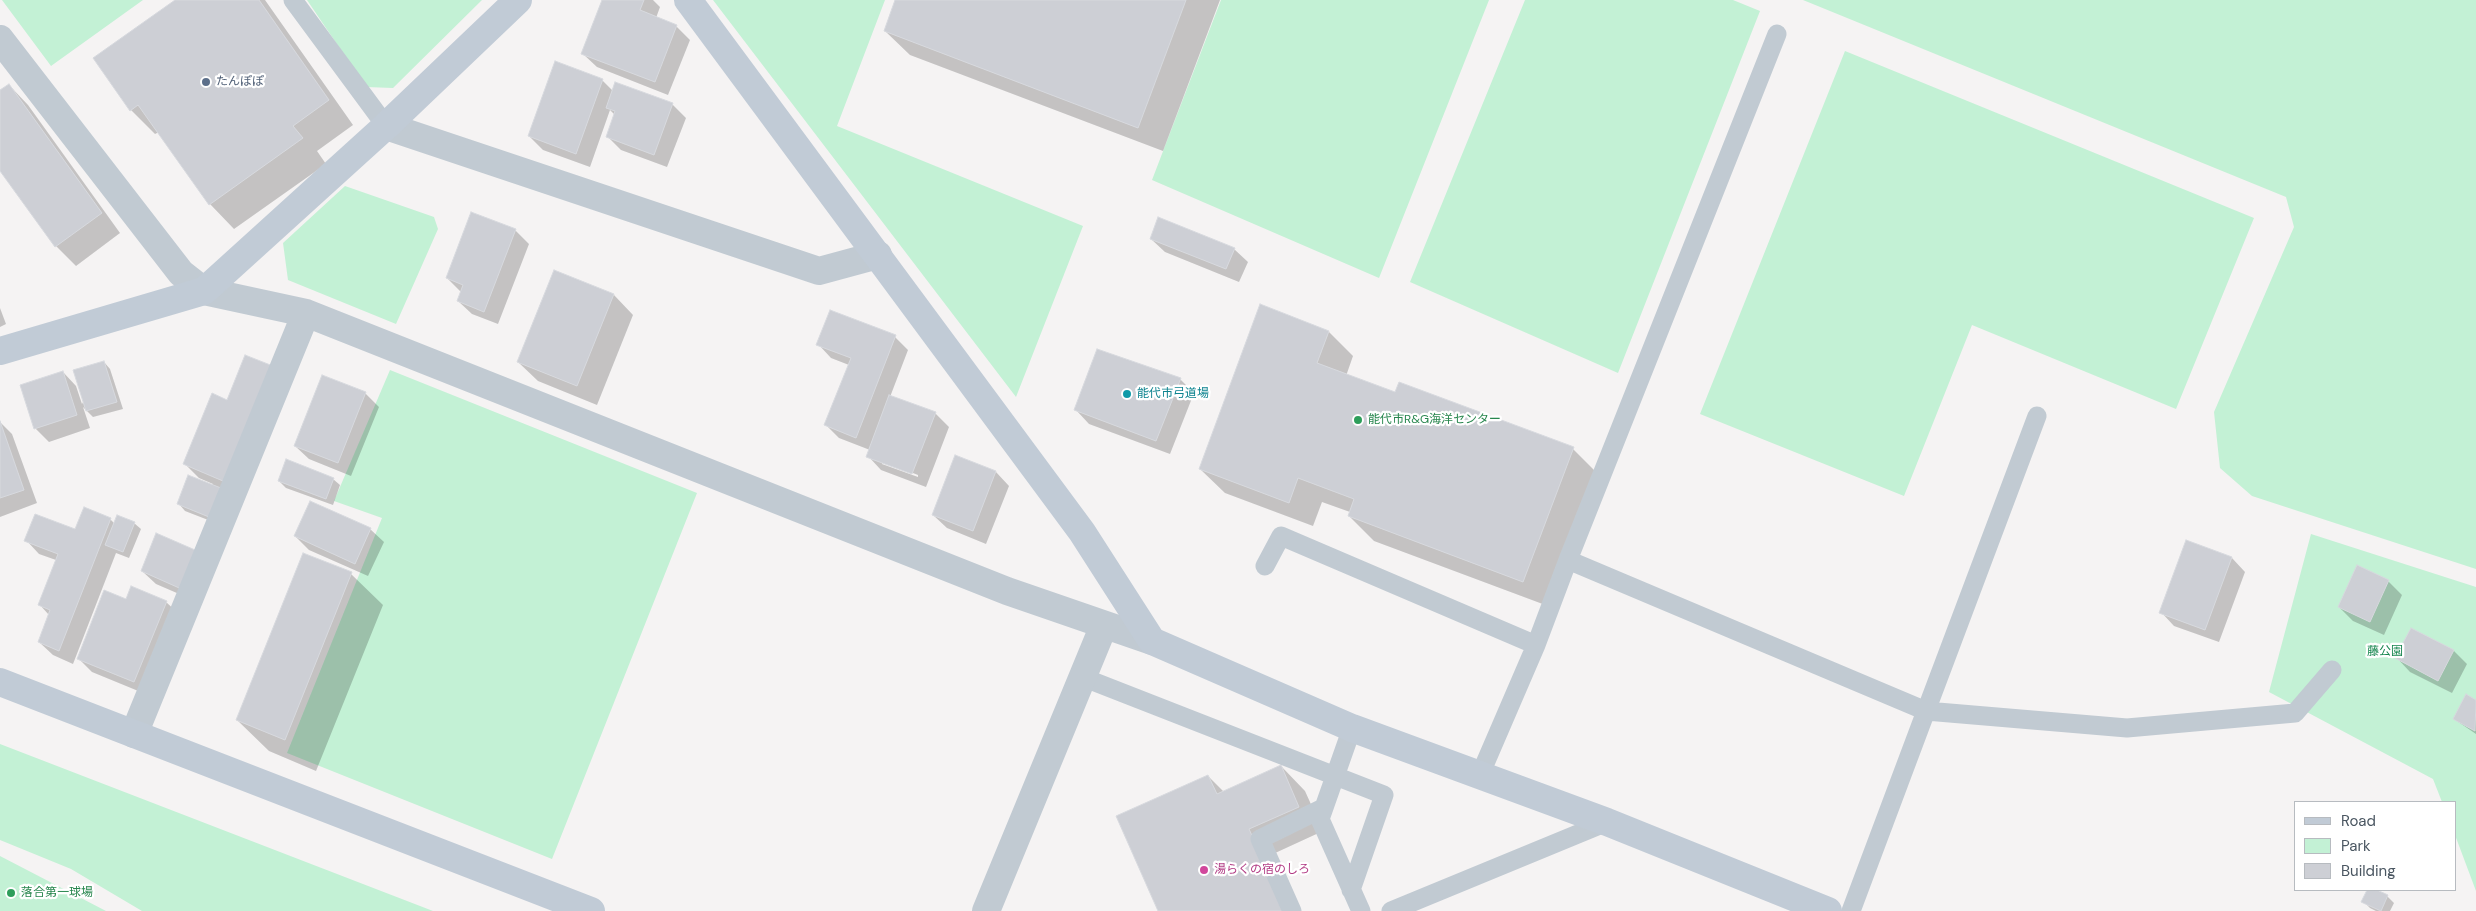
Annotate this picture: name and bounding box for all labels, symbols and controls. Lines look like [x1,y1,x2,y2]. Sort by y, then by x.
place label: たんぽぽ [216,75,264,89]
marker: たんぽぽ [200,76,212,88]
place label: 能代市弓道場 [1137,387,1209,401]
marker: 能代市弓道場 [1121,388,1133,400]
place label: 能代市R&G海洋センター [1368,413,1501,427]
marker: 能代市R&G海洋センター [1352,414,1364,426]
park label: 藤公園 [2367,645,2403,659]
legend [2294,801,2456,891]
text: Road [2341,811,2376,831]
text: Park [2341,836,2371,856]
text: Building [2341,861,2396,881]
place label: 湯らくの宿のしろ [1214,863,1310,877]
marker: 湯らくの宿のしろ [1198,864,1210,876]
place label: 落合第一球場 [21,886,93,900]
marker: 落合第一球場 [5,887,17,899]

